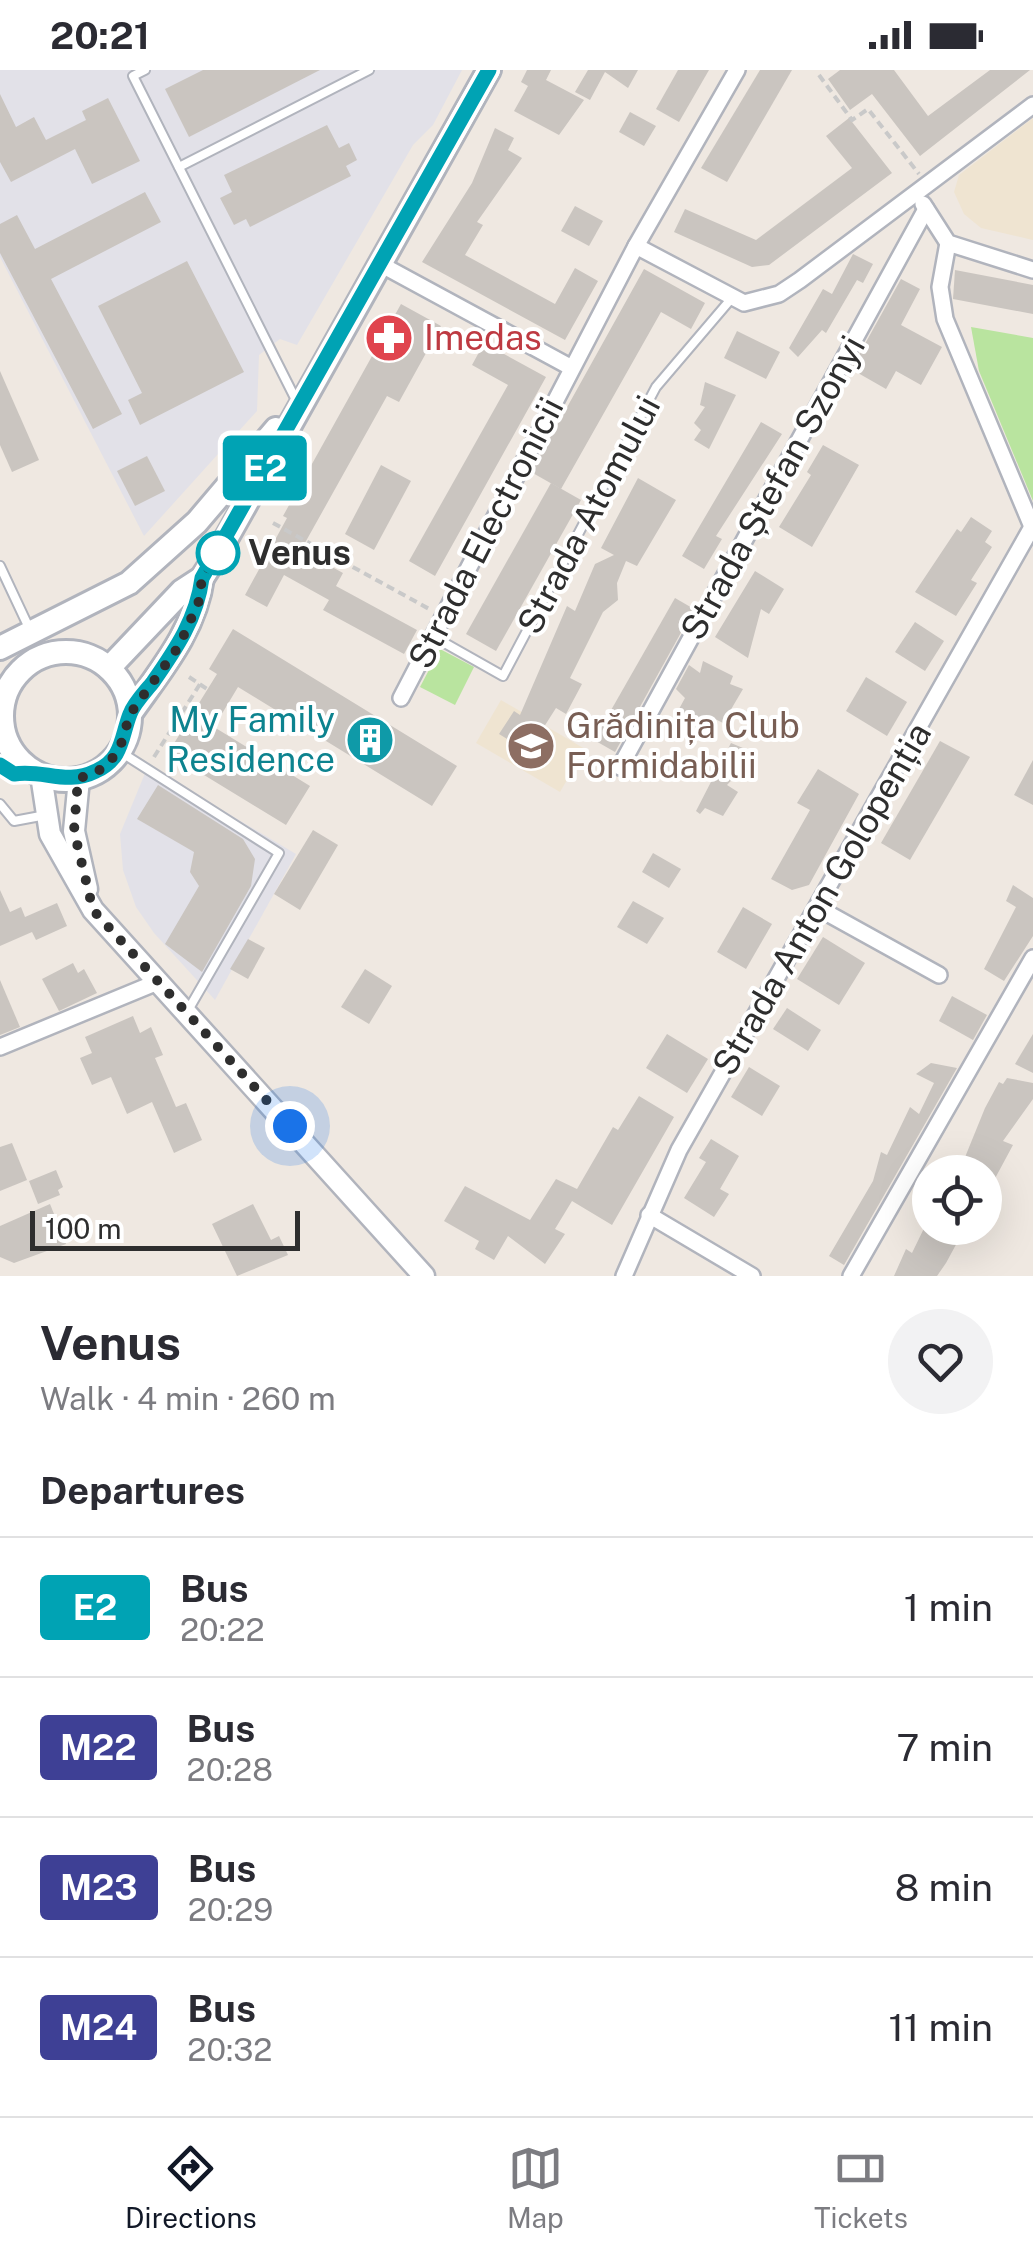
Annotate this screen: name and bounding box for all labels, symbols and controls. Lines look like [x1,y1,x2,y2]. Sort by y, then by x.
text: 20:21 [50,13,150,58]
pharmacy icon: Imedas [363,312,415,364]
place label: Imedas [424,317,542,358]
street label: Strada Ștefan Szonyi [672,329,873,647]
street label: Strada Atomului [509,389,669,641]
street label: Strada Electronicii [400,390,572,675]
line badge: E2 [220,436,310,500]
text: E2 [243,448,287,489]
marker: Venus [197,532,239,574]
place label: Venus [248,532,351,573]
place label: My Family Residence [166,699,335,780]
place label: Grădinița Club Formidabilii [566,705,800,786]
building icon: My Family Residence [344,714,396,766]
street label: Strada Anton Golopenția [704,715,939,1082]
school or university icon: Grădinița Club Formidabilii [505,720,557,772]
your location [265,1101,315,1151]
map controls [912,1155,1002,1245]
button: locate [912,1155,1002,1245]
scale bar [30,1206,300,1250]
text: 100 m [45,1212,122,1245]
button: heart [888,1309,993,1414]
text: Venus [40,1314,181,1371]
text: Walk · 4 min · 260 m [40,1380,336,1417]
text: Departures [40,1468,245,1513]
text: Bus [180,1566,249,1611]
text: 1 min [904,1585,993,1630]
text: E2 [73,1587,117,1628]
text: 20:22 [180,1611,265,1648]
text: Bus [187,1706,255,1751]
text: 7 min [896,1725,993,1770]
text: M22 [60,1727,137,1768]
text: 20:28 [187,1751,273,1788]
text: Bus [188,1846,256,1891]
text: 8 min [895,1865,993,1910]
text: M23 [60,1867,138,1908]
text: 20:29 [188,1891,273,1928]
text: Bus [187,1986,256,2031]
text: 11 min [888,2005,993,2050]
text: M24 [60,2007,137,2048]
text: 20:32 [187,2031,272,2068]
tab: Directions [125,2141,257,2234]
tab: Map [507,2141,564,2234]
tab: Tickets [814,2141,908,2234]

